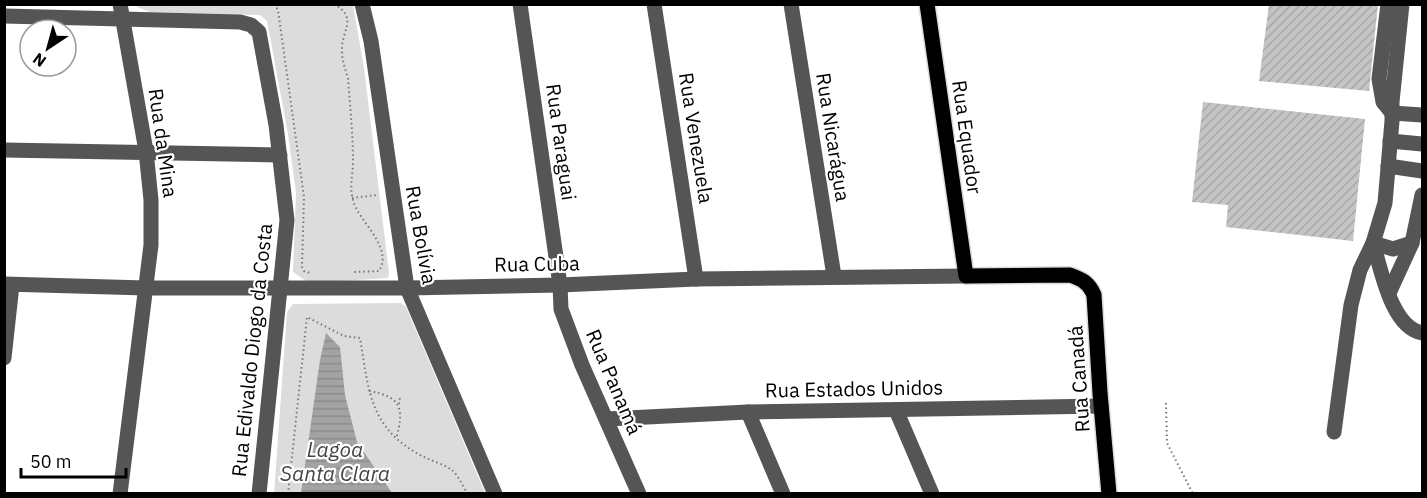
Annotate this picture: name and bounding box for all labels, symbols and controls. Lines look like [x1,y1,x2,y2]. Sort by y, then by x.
north arrow [18,18,78,78]
text: N [29,49,50,72]
street label: Rua Venezuela [673,71,720,206]
street label: Rua Nicarágua [810,71,857,203]
street label: Rua Equador [946,78,989,196]
street label: Rua Paraguai [540,82,583,202]
street label: Rua da Mina [142,87,185,200]
street label: Rua Bolívia [400,183,444,287]
street label: Rua Edivaldo Diogo da Costa [225,222,278,478]
street label: Rua Cuba [494,249,580,278]
street label: Rua Canadá [1061,324,1096,433]
street label: Rua Panamá [580,325,649,439]
street label: Rua Estados Unidos [765,373,943,404]
water label: Lagoa Santa Clara [280,435,390,487]
scale bar [21,441,126,479]
text: 50 m [30,450,72,473]

